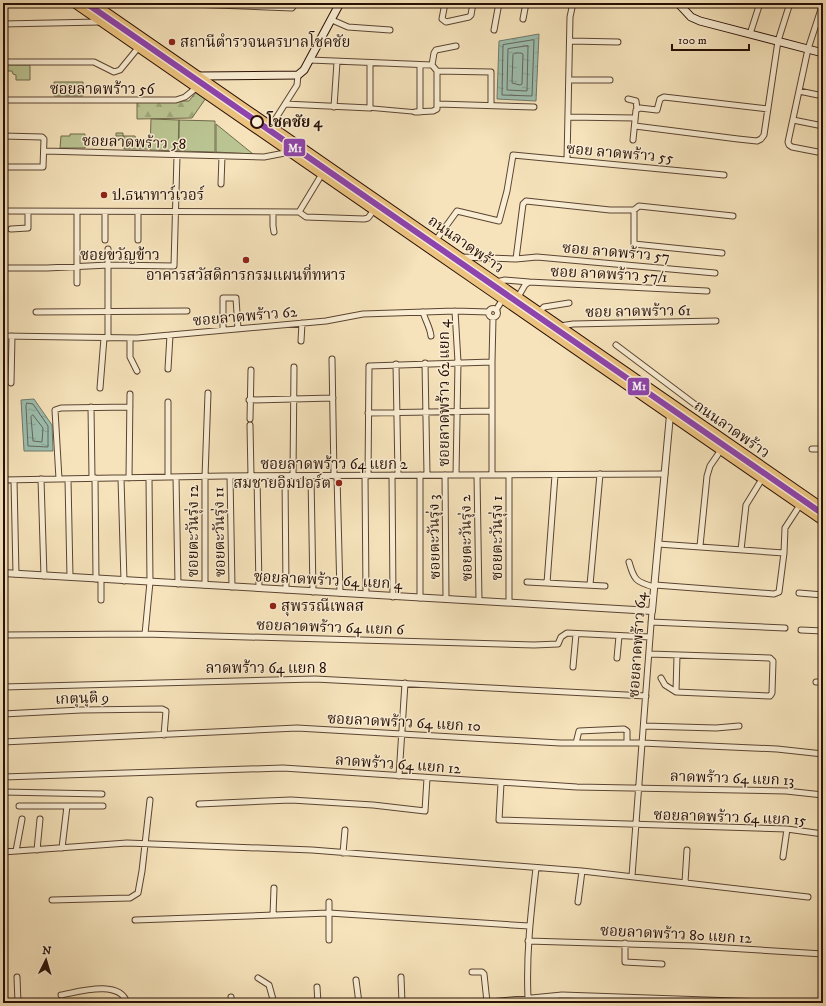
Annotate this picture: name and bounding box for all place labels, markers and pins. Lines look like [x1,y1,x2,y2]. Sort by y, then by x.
place label: สถานีตำรวจนครบาลโชคชัย [180,31,351,52]
marker: สถานีตำรวจนครบาลโชคชัย [167,37,177,47]
place label: โชคชัย 4 [266,111,324,132]
marker: โชคชัย 4 [250,115,264,129]
place label: ป.ธนาทาว์เวอร์ [112,185,205,205]
marker: ป.ธนาทาว์เวอร์ [99,190,109,200]
marker: อาคารสวัสดิการกรมแผนที่ทหาร [241,255,251,265]
place label: อาคารสวัสดิการกรมแผนที่ทหาร [146,264,346,285]
place label: สมชายอิมปอร์ต [233,473,331,493]
marker: สมชายอิมปอร์ต [334,478,344,488]
place label: สุพรรณีเพลส [281,597,364,617]
marker: สุพรรณีเพลส [268,601,278,611]

